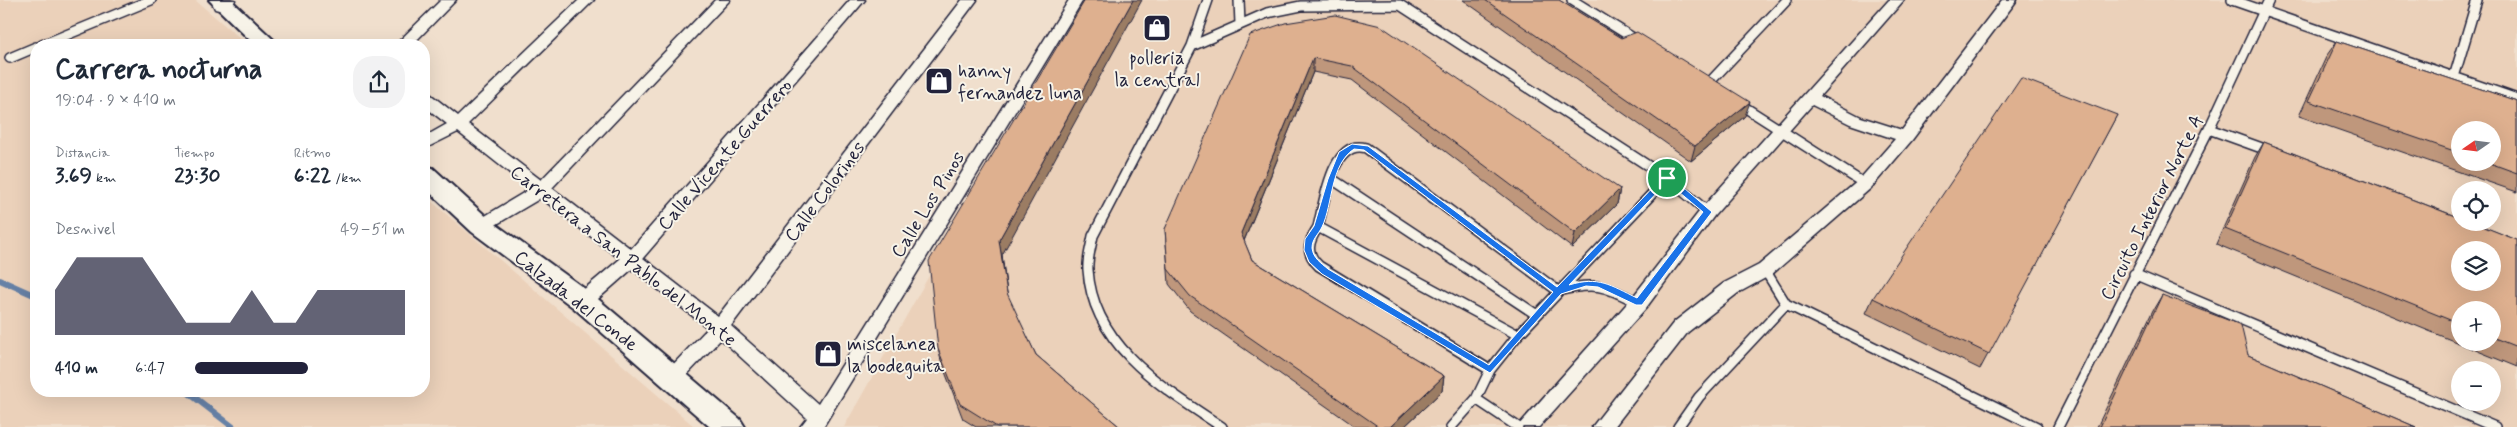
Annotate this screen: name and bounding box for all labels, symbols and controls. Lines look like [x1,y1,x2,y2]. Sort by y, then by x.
shop icon: polleria la central [1142,13,1172,43]
place label: polleria la central [1115,46,1200,93]
text: Carrera nocturna [55,52,263,89]
button: share [353,56,405,108]
place label: hanny fernandez luna [958,59,1082,106]
shop icon: hanny fernandez luna [924,66,954,96]
street label: Calle Vicente Guerrero [652,74,798,236]
text: 19:04 · 9 × 410 m [55,90,176,111]
street label: Circuito Interior Norte A [2095,111,2210,305]
north arrow [2451,121,2501,171]
map controls [2451,121,2501,411]
street label: Calle Colorines [779,137,871,247]
text: Distancia [55,144,110,162]
text: Tiempo [174,144,215,162]
text: Ritmo [294,144,331,162]
street label: Calle Los Pinos [886,147,971,263]
pin [1646,157,1688,199]
street label: Carretera a San Pablo del Monte [505,160,741,352]
text: 3.69 [55,162,92,190]
text: 23:30 [174,162,221,190]
text: 6:22 [294,162,331,190]
icon: arrive [1653,164,1681,192]
text: km [92,169,116,187]
text: /km [331,169,362,187]
button: locate [2451,181,2501,231]
text: Desnivel [55,219,115,240]
text: 49–51 m [340,219,405,240]
button: layers [2451,241,2501,291]
street label: Calzada del Conde [509,245,643,357]
button: + [2451,301,2501,351]
place label: miscelanea la bodeguita [847,332,945,380]
shop icon: miscelanea la bodeguita [813,339,843,369]
text: 410 m [55,358,98,379]
text: 6:47 [135,358,165,379]
button: − [2451,361,2501,411]

